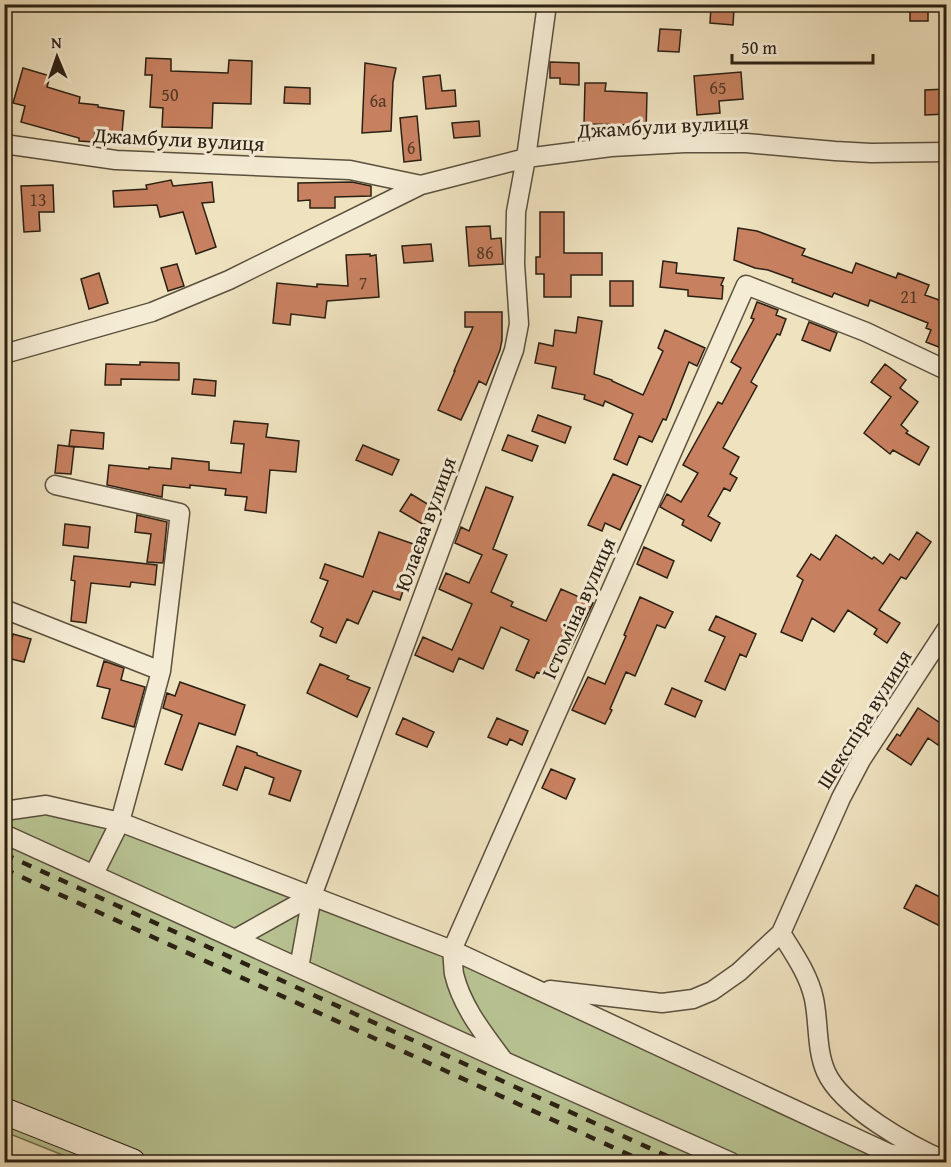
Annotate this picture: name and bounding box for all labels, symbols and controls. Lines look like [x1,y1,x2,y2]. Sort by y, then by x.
north arrow [27,27,87,87]
scale bar [732,27,873,65]
text: N [51,30,63,54]
text: 50 m [741,34,777,61]
house number: 65 [709,74,727,101]
house number: 50 [161,81,179,108]
house number: 6а [369,87,387,114]
street label: Джамбули вулиця [576,106,750,146]
street label: Джамбули вулиця [92,119,266,159]
house number: 6 [407,134,415,161]
house number: 13 [29,186,47,213]
house number: 86 [476,239,494,266]
house number: 7 [359,269,367,296]
house number: 21 [900,283,918,310]
street label: Юлаєва вулиця [386,452,464,596]
street label: Істоміна вулиця [533,532,623,684]
street label: Шекспіра вулиця [809,643,919,795]

